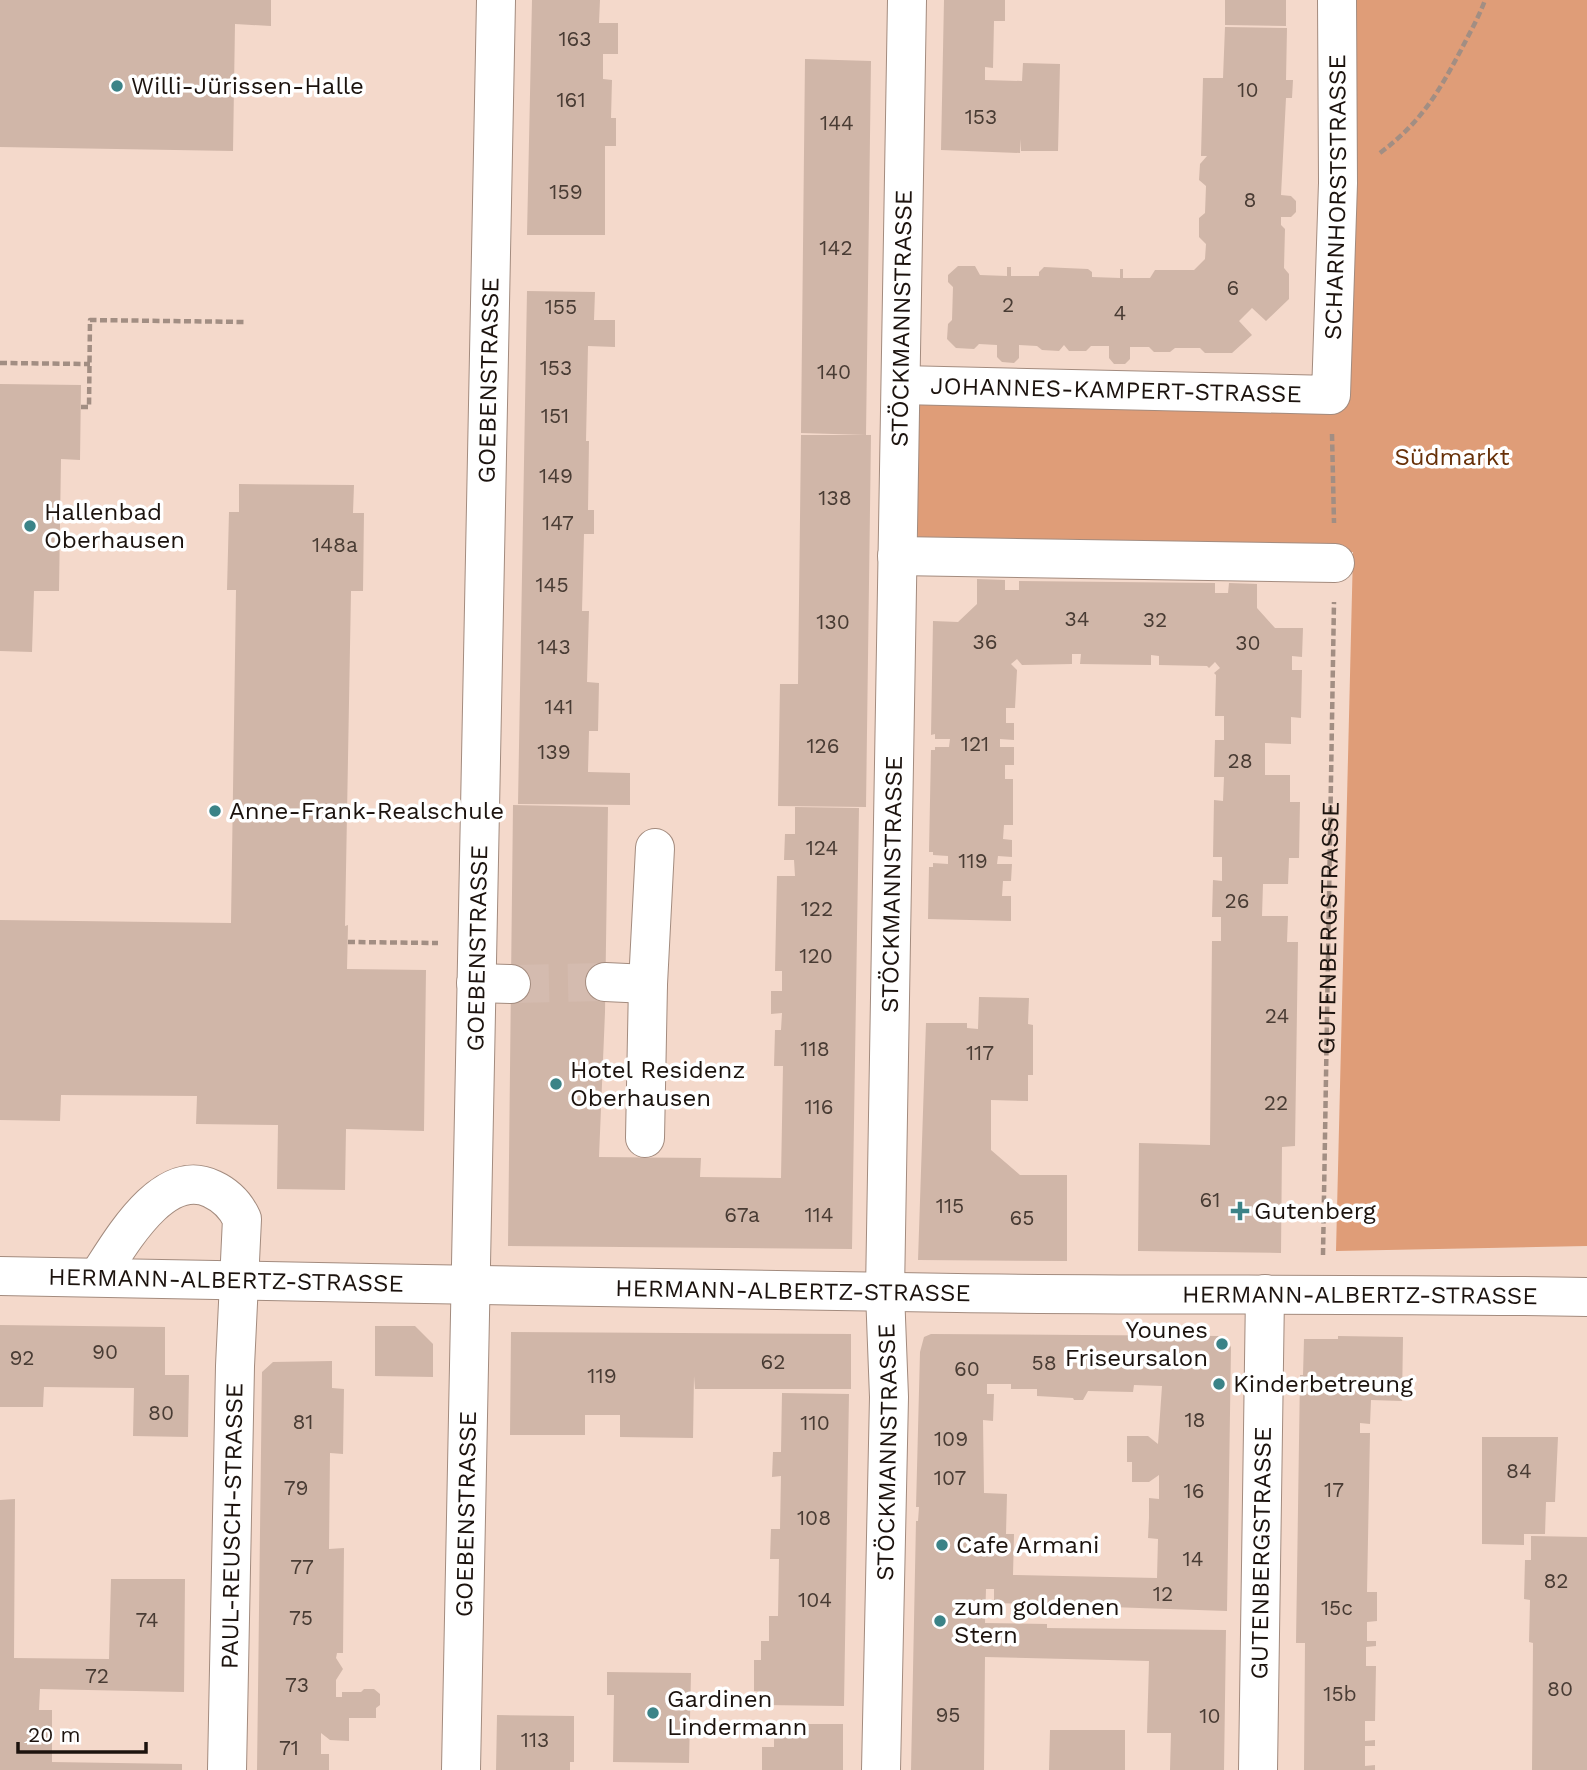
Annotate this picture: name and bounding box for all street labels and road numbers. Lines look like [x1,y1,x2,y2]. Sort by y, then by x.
street label: SCHARNHORSTSTRASSE [1319,54,1352,341]
street label: STÖCKMANNSTRASSE [885,189,918,447]
street label: GOEBENSTRASSE [472,277,505,484]
street label: JOHANNES-KAMPERT-STRASSE [930,372,1302,408]
street label: STÖCKMANNSTRASSE [876,755,908,1013]
street label: GUTENBERGSTRASSE [1312,801,1345,1055]
street label: GOEBENSTRASSE [461,845,493,1052]
street label: HERMANN-ALBERTZ-STRASSE [48,1263,404,1298]
street label: HERMANN-ALBERTZ-STRASSE [615,1274,971,1307]
street label: HERMANN-ALBERTZ-STRASSE [1182,1281,1538,1310]
street label: STÖCKMANNSTRASSE [871,1323,903,1581]
street label: PAUL-REUSCH-STRASSE [216,1383,248,1669]
street label: GOEBENSTRASSE [450,1411,482,1617]
street label: GUTENBERGSTRASSE [1245,1426,1277,1680]

